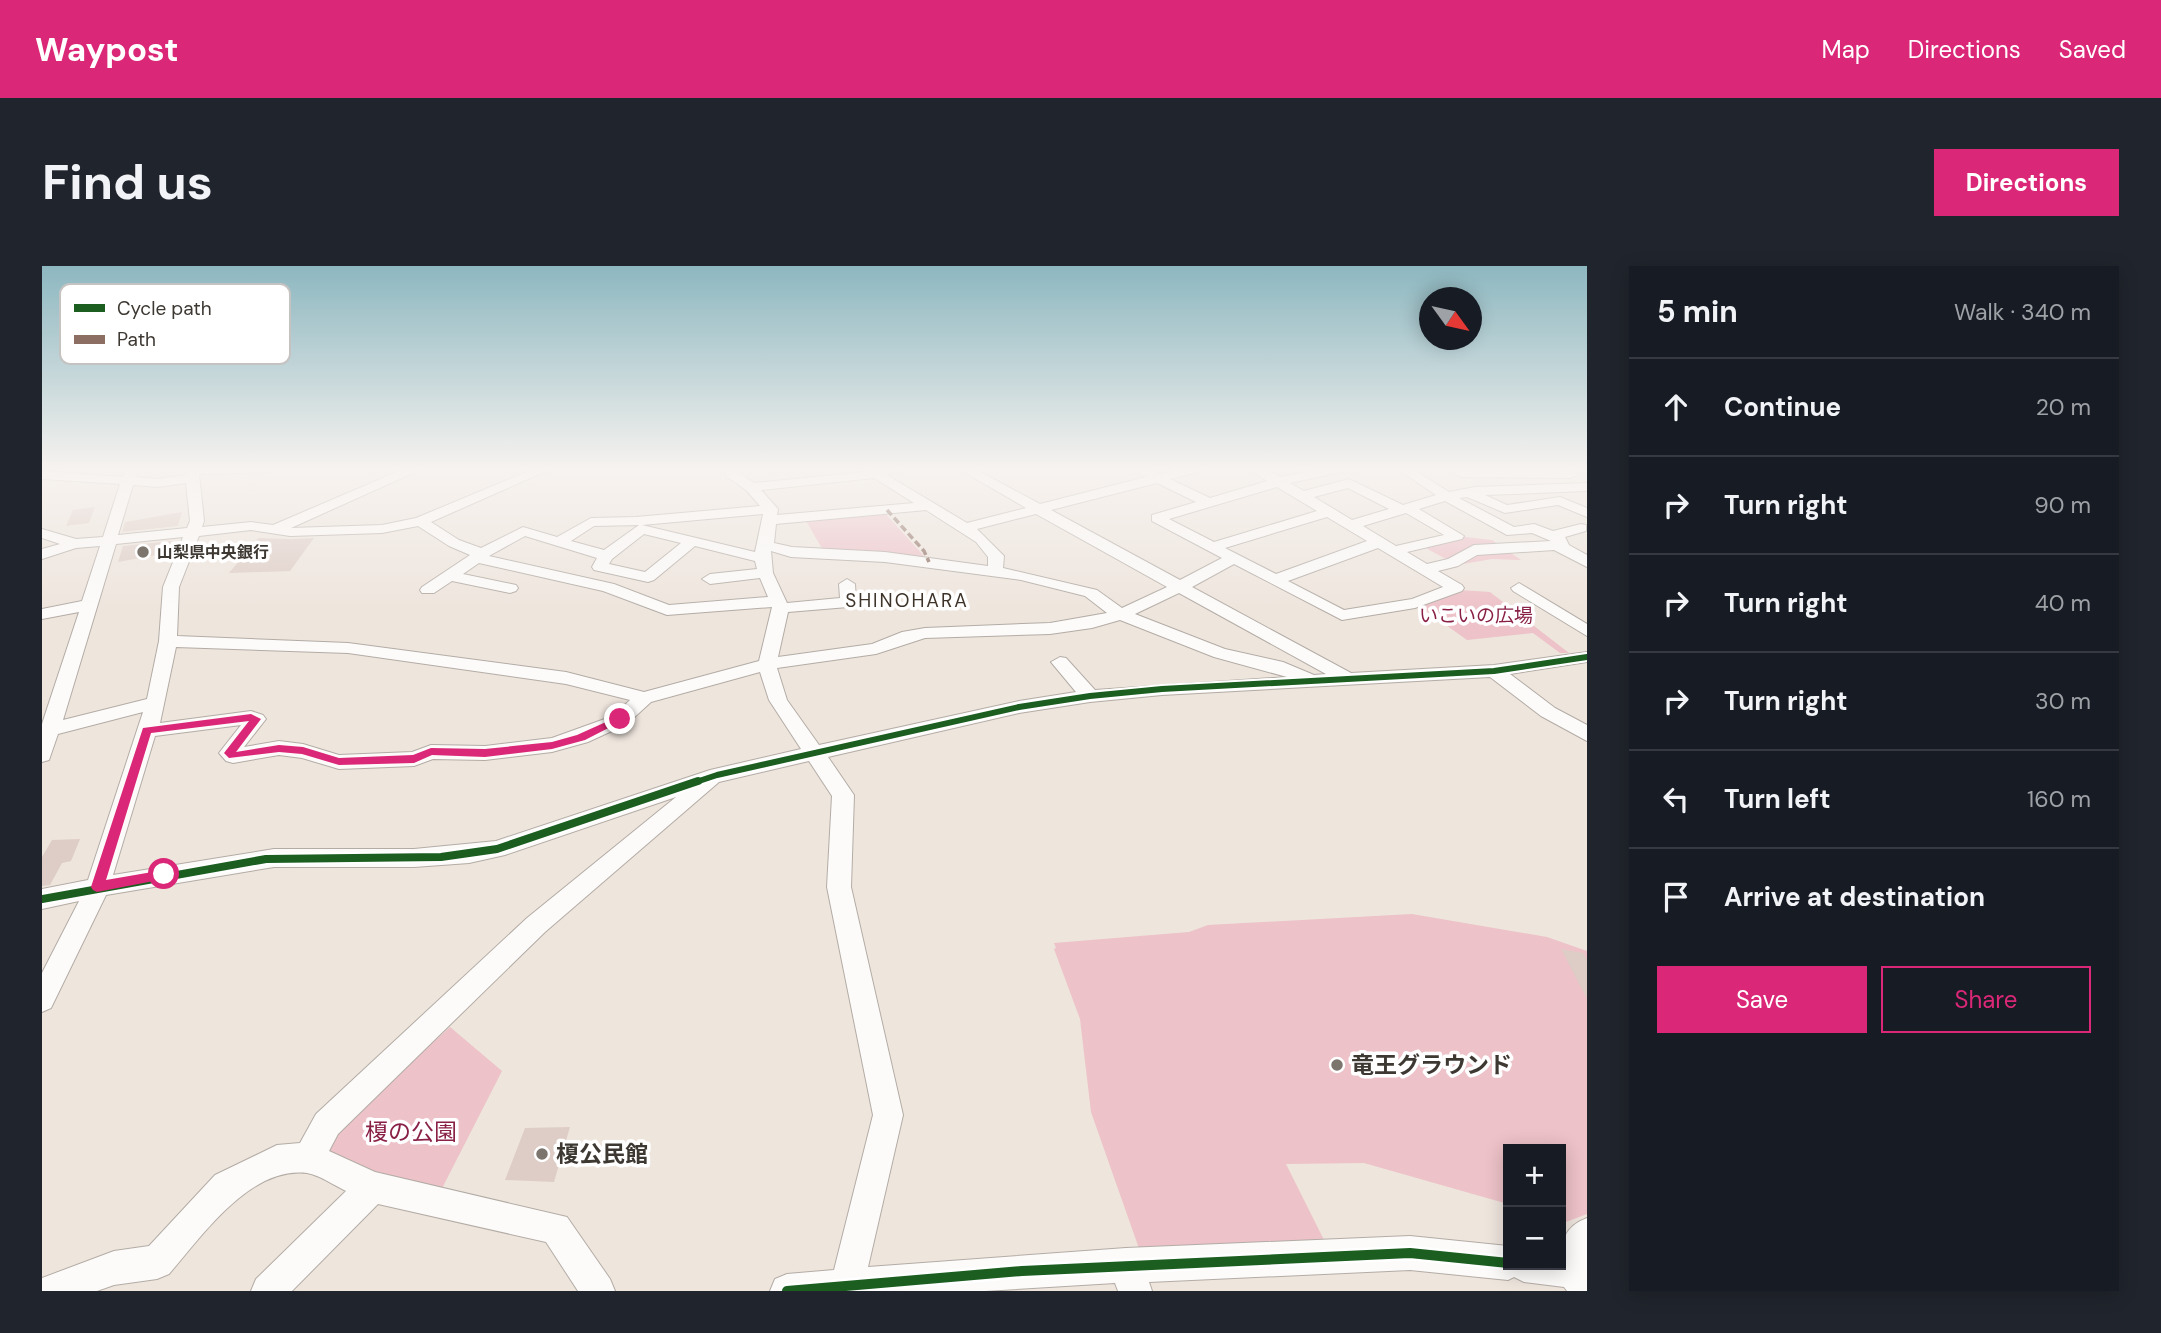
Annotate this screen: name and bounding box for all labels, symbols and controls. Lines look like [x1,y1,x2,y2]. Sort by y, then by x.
text: Waypost [35,28,178,71]
text: Map [1822,34,1870,65]
text: Directions [1908,34,2021,65]
text: Saved [2059,34,2126,65]
button: Directions [1934,149,2119,216]
text: Find us [42,150,213,214]
legend [60,284,290,364]
north arrow [1419,287,1482,350]
text: 5 min [1657,292,1738,331]
text: Cycle path [117,296,212,321]
text: Walk · 340 m [1954,297,2091,327]
text: Path [117,327,156,352]
icon: ahead [1657,388,1695,426]
text: Continue [1724,390,1841,424]
text: 20 m [2036,392,2091,422]
icon: right [1657,486,1695,524]
text: Turn right [1724,488,1848,522]
text: 90 m [2034,490,2091,520]
place label: 山梨県中央銀行 [157,542,269,563]
marker: 山梨県中央銀行 [135,544,151,560]
icon: right [1657,584,1695,622]
text: Turn right [1724,586,1848,620]
district label: SHINOHARA [845,588,969,613]
text: 40 m [2035,588,2091,618]
park label: いこいの広場 [1419,603,1533,628]
icon: right [1657,682,1695,720]
text: Turn right [1724,684,1848,718]
text: 30 m [2035,686,2091,716]
route end [604,703,635,734]
icon: left [1657,780,1695,818]
text: Turn left [1724,782,1831,816]
text: 160 m [2027,784,2091,814]
route start [148,858,179,889]
icon: arrive [1657,878,1695,916]
text: Arrive at destination [1724,880,1985,914]
button: Save [1657,966,1867,1033]
button: Share [1881,966,2091,1033]
place label: 竜王グラウンド [1351,1050,1512,1080]
marker: 竜王グラウンド [1329,1057,1345,1073]
park label: 榎の公園 [365,1117,457,1147]
place label: 榎公民館 [556,1139,648,1169]
map controls [1503,1144,1566,1270]
button: + [1503,1144,1566,1207]
marker: 榎公民館 [534,1146,550,1162]
button: − [1503,1207,1566,1270]

